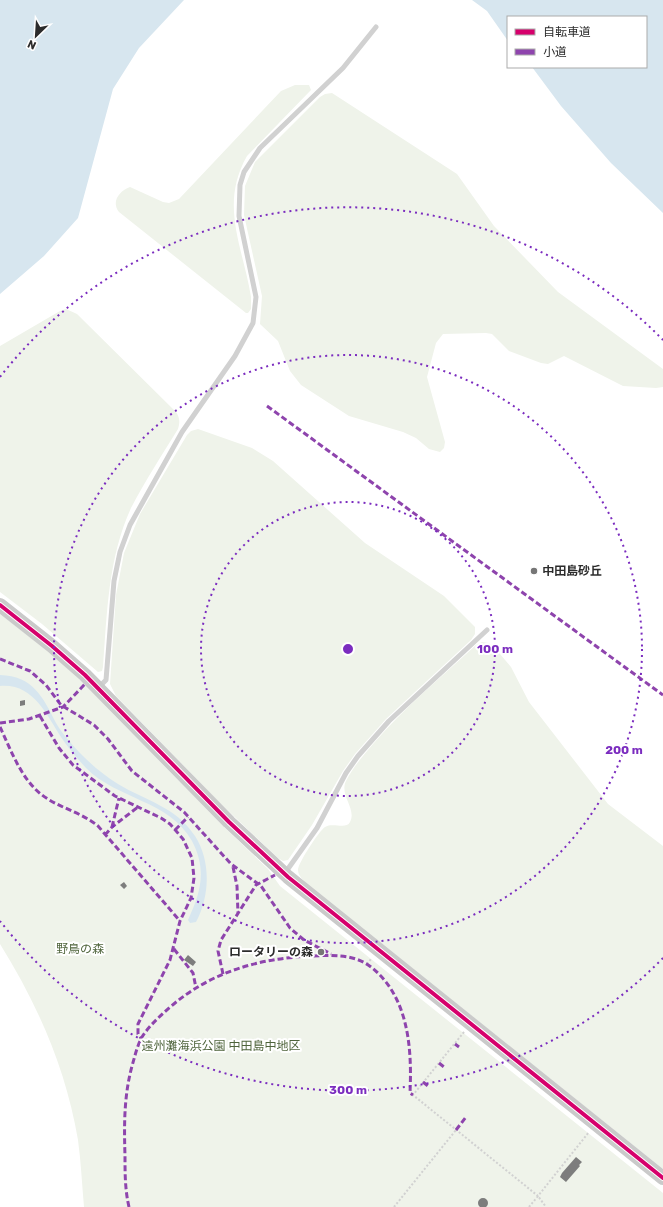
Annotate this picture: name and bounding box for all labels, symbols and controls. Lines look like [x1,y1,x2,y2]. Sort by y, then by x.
north arrow [16,16,56,56]
legend [507,16,647,68]
text: 自転車道 [543,25,591,39]
text: N [26,37,38,52]
text: 小道 [543,45,567,59]
place label: 中田島砂丘 [542,564,602,578]
marker: 中田島砂丘 [529,566,539,576]
centre of rings [341,642,355,656]
text: 100 m [477,642,513,656]
text: 200 m [605,743,643,757]
park label: 野鳥の森 [56,942,104,956]
place label: ロータリーの森 [229,945,313,959]
marker: ロータリーの森 [316,947,326,957]
park label: 遠州灘海浜公園 中田島中地区 [142,1039,300,1053]
text: 300 m [329,1083,367,1097]

